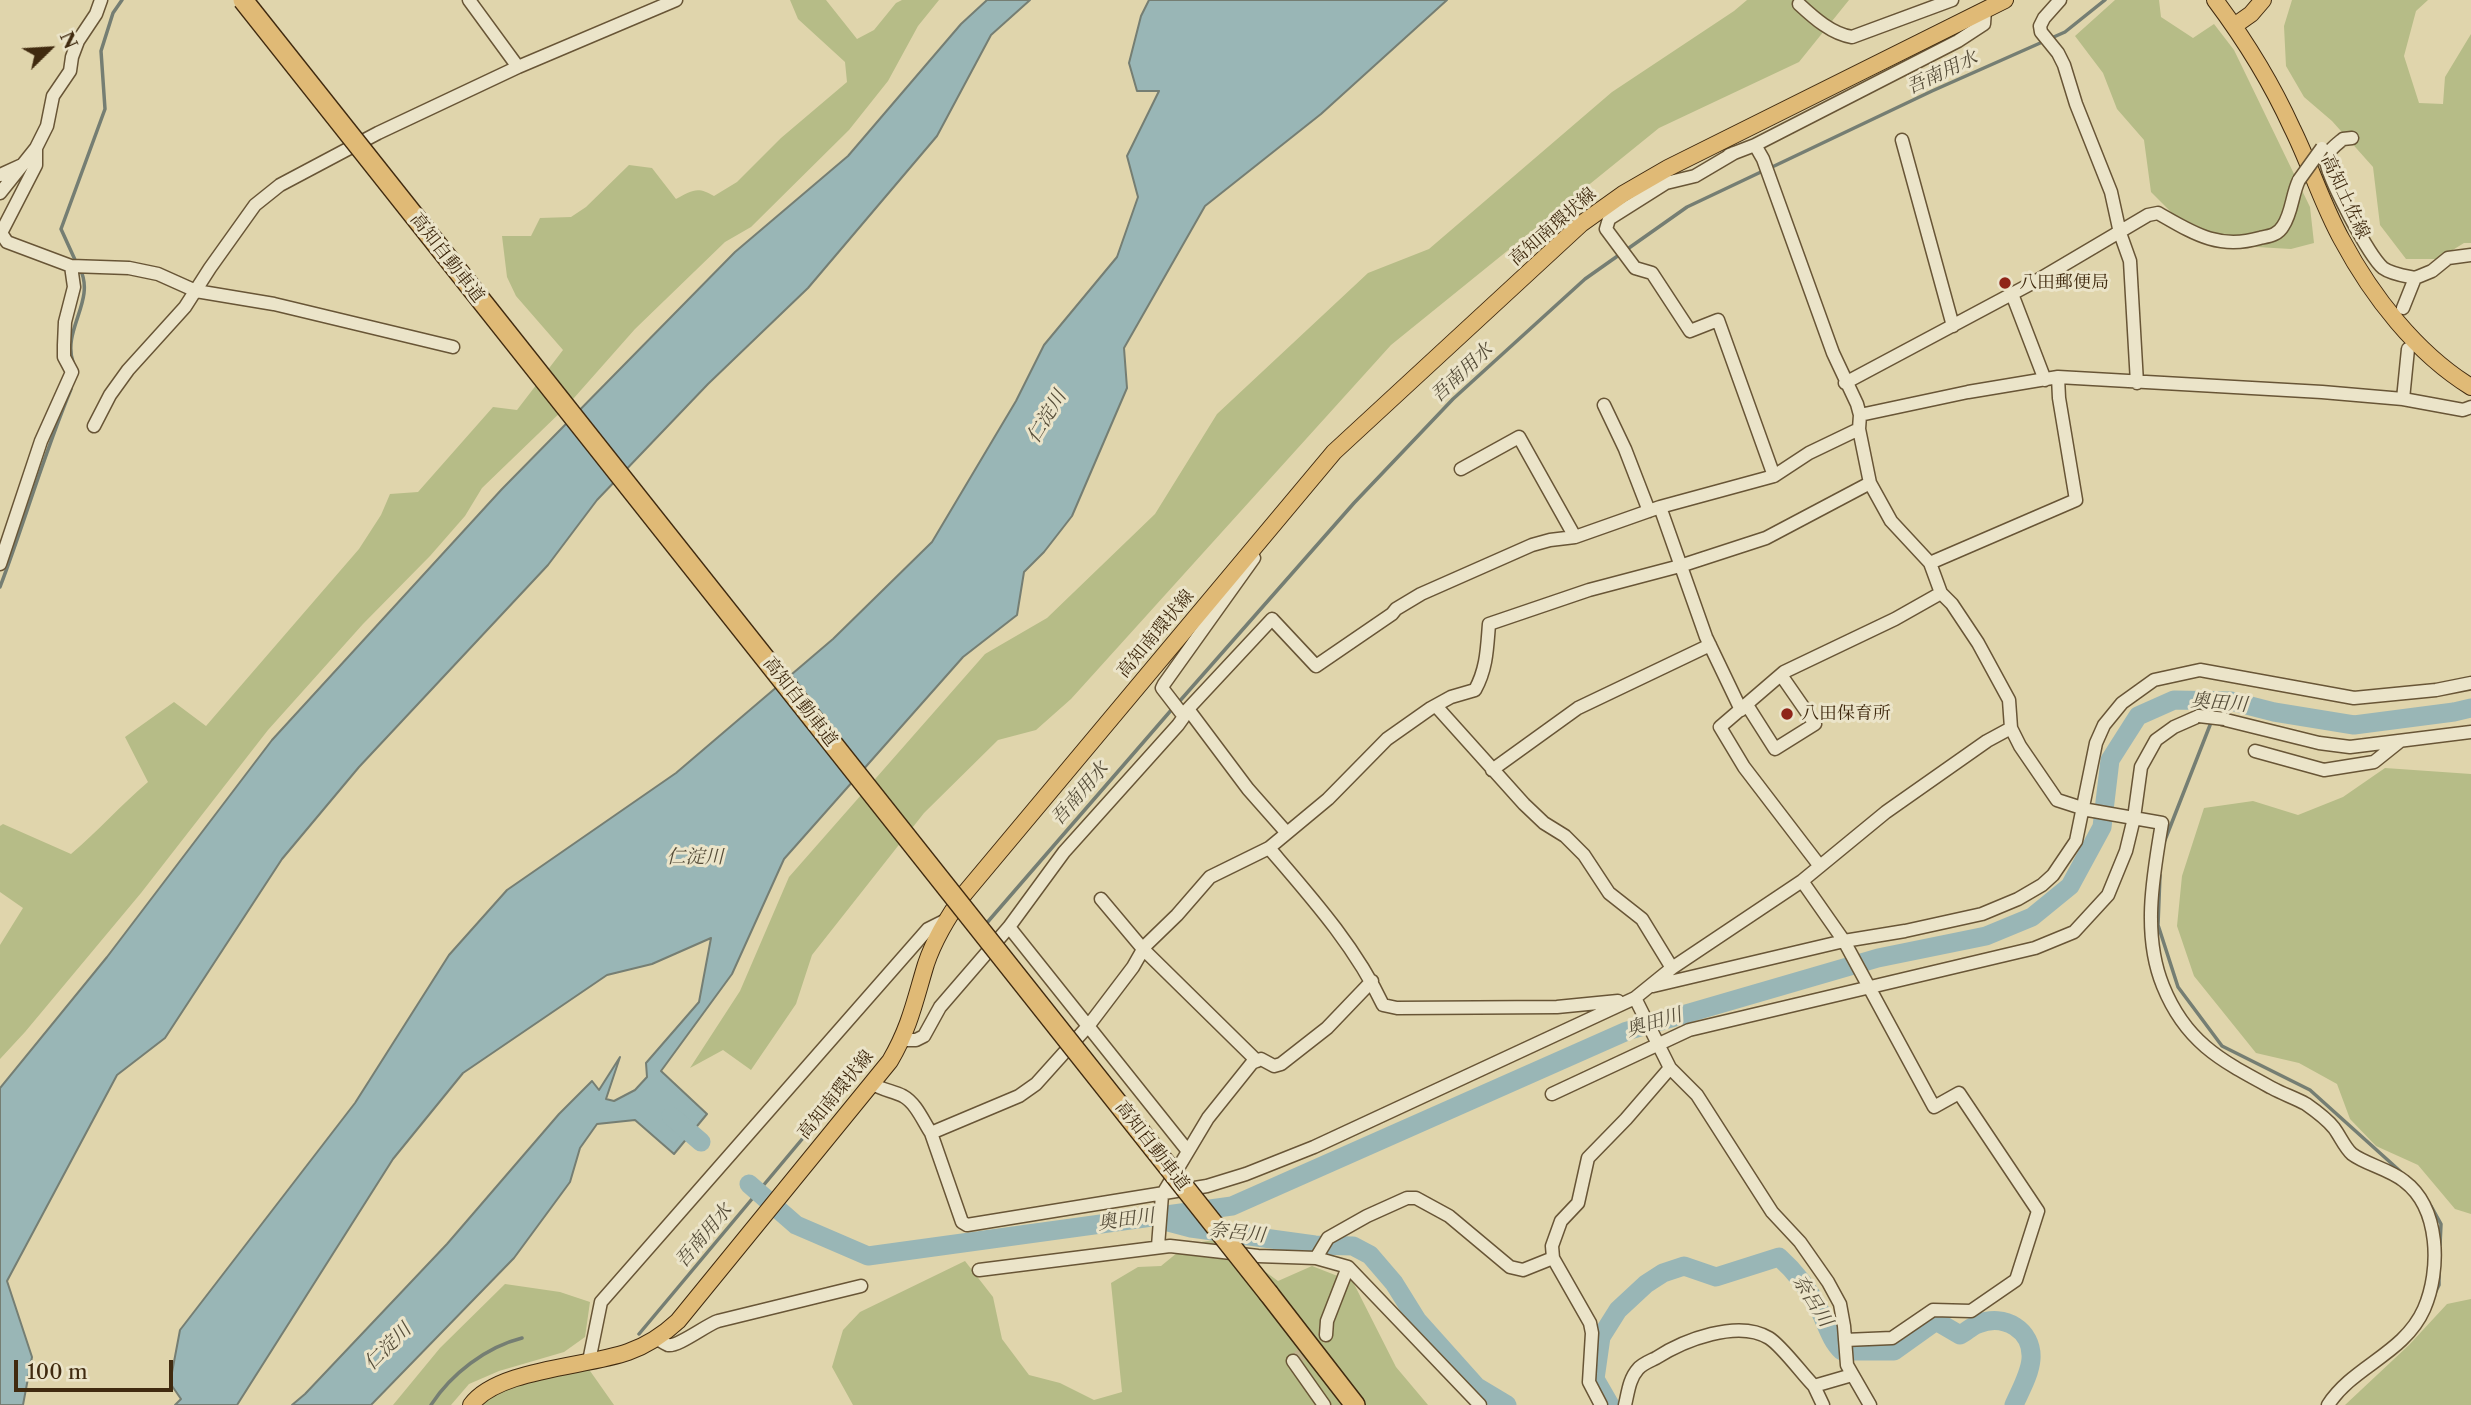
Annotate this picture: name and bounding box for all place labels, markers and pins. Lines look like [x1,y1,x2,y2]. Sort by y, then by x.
place label: 八田郵便局 [2019,272,2109,294]
marker: 八田郵便局 [1997,275,2013,291]
place label: 八田保育所 [1801,703,1891,725]
marker: 八田保育所 [1779,706,1795,722]

